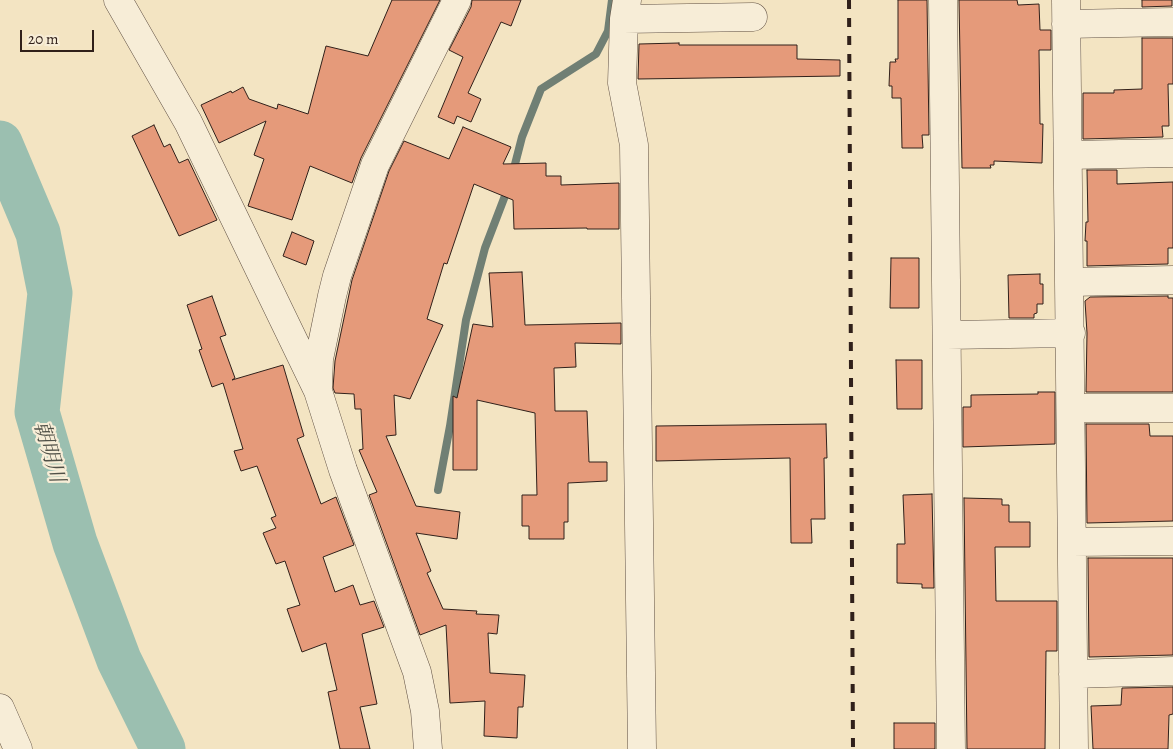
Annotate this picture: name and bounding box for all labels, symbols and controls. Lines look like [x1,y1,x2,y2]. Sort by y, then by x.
scale bar [22,20,96,52]
text: 20 m [28,29,59,49]
water label: 朝明川 [27,418,69,486]

